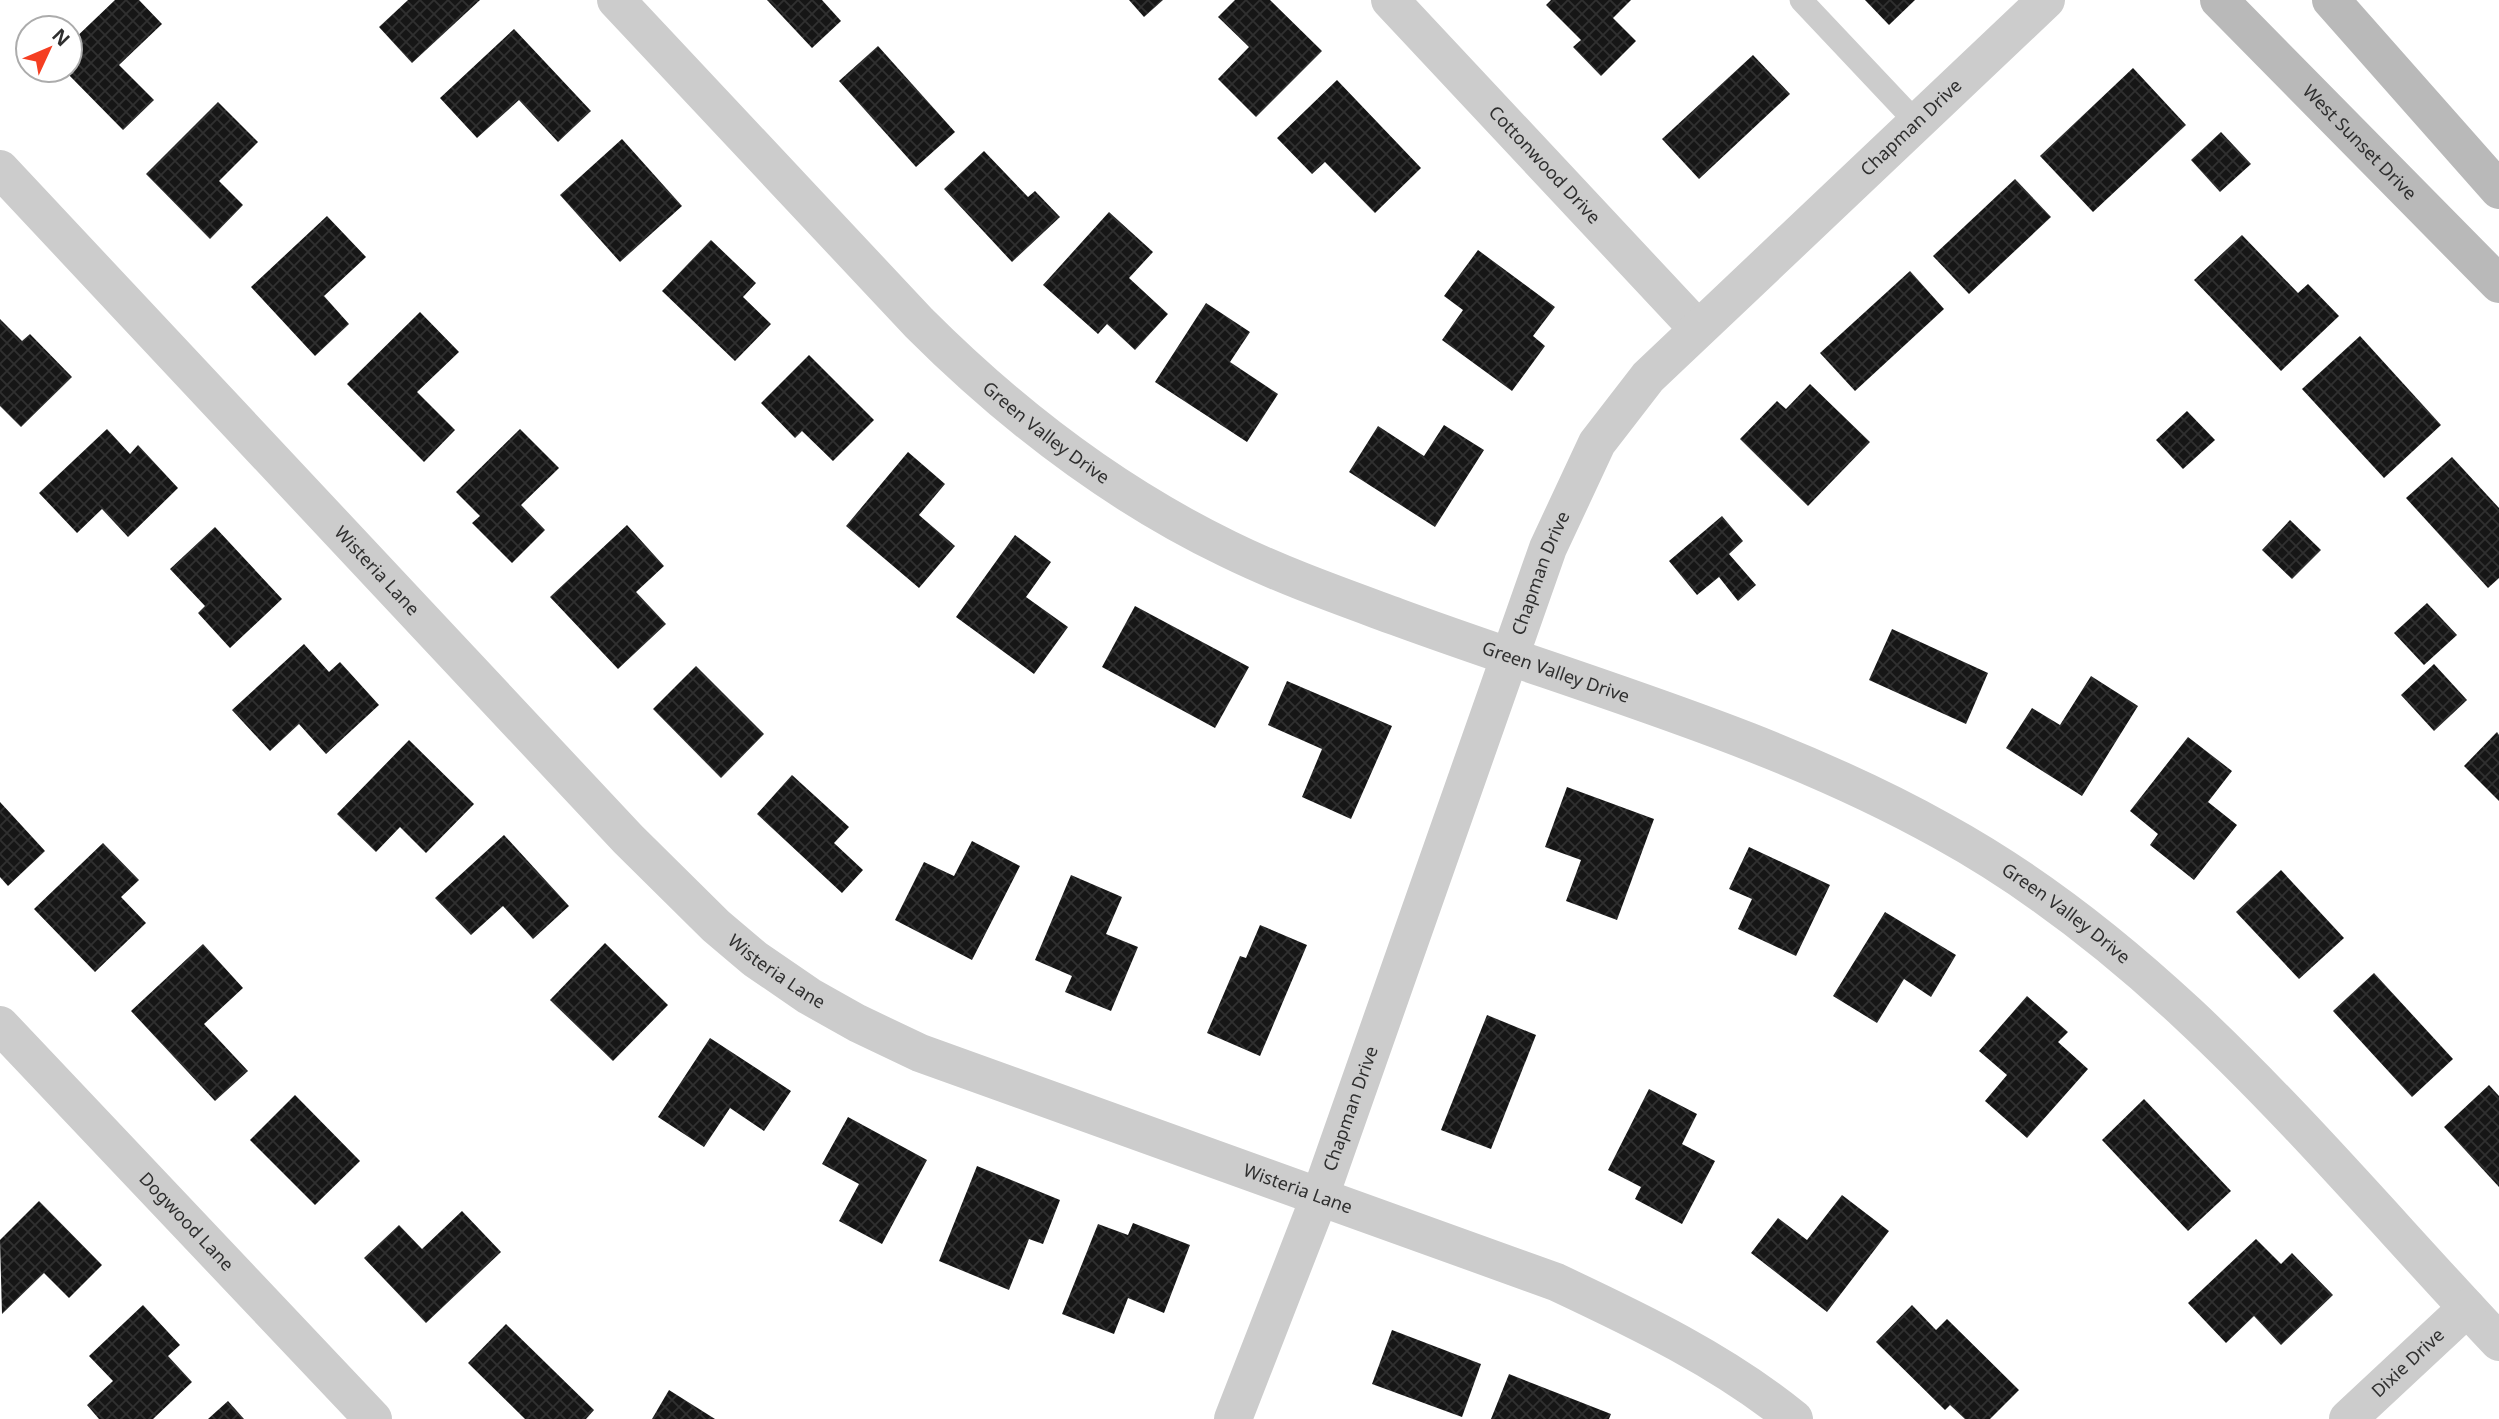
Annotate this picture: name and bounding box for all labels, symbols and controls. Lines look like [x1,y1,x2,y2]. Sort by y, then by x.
north arrow [14,14,84,84]
text: N [47,23,76,52]
street label: Chapman Drive [1855,73,1966,181]
street label: West Sunset Drive [2298,79,2422,205]
street label: Cottonwood Drive [1484,100,1606,229]
street label: Green Valley Drive [978,375,1115,489]
street label: Chapman Drive [1505,507,1575,638]
street label: Wisteria Lane [330,520,425,620]
street label: Green Valley Drive [1479,635,1633,708]
street label: Green Valley Drive [1998,857,2136,969]
street label: Wisteria Lane [723,928,830,1014]
street label: Chapman Drive [1317,1043,1383,1174]
street label: Wisteria Lane [1240,1157,1356,1219]
street label: Dogwood Lane [134,1167,240,1276]
street label: Dixie Drive [2366,1322,2449,1402]

